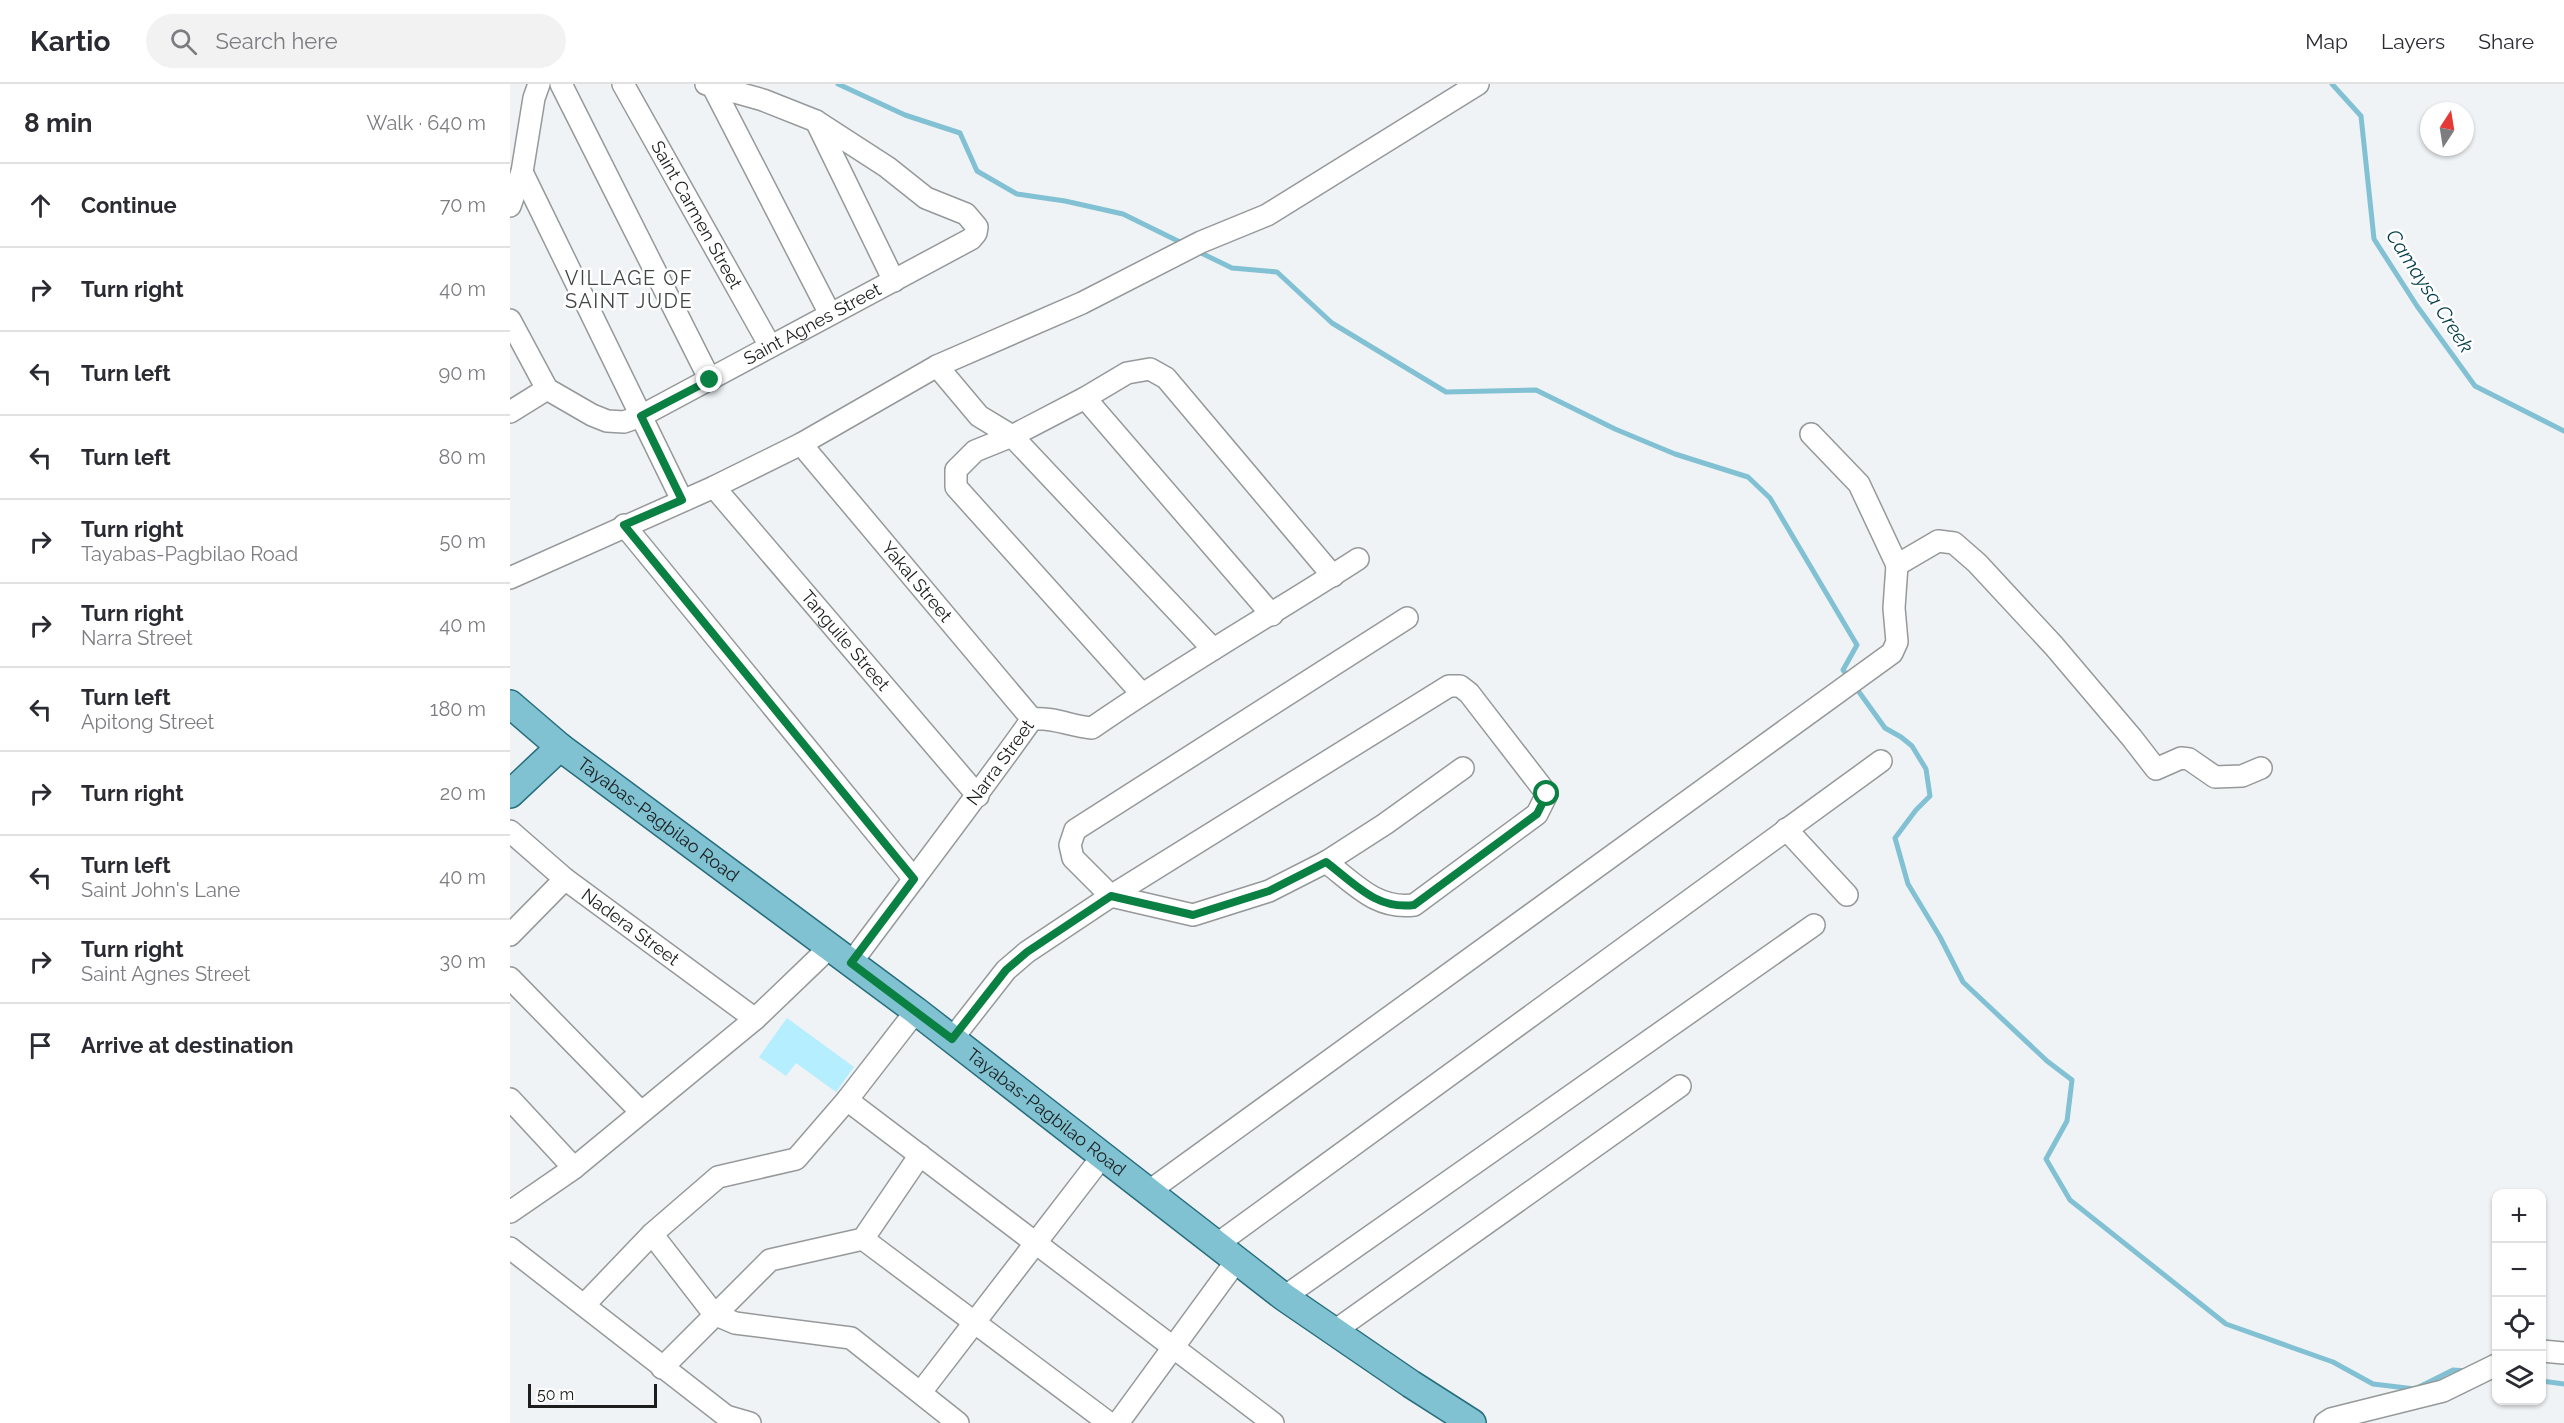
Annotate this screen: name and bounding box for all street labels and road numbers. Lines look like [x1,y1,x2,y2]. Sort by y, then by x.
street label: Saint Carmen Street [647,137,747,292]
street label: Saint Agnes Street [740,278,884,369]
street label: Yakal Street [878,537,957,626]
street label: Tanguile Street [797,586,894,695]
street label: Narra Street [962,715,1038,809]
street label: Tayabas-Pagbilao Road [574,753,743,886]
street label: Nadera Street [578,884,683,970]
street label: Tayabas-Pagbilao Road [963,1043,1130,1180]

